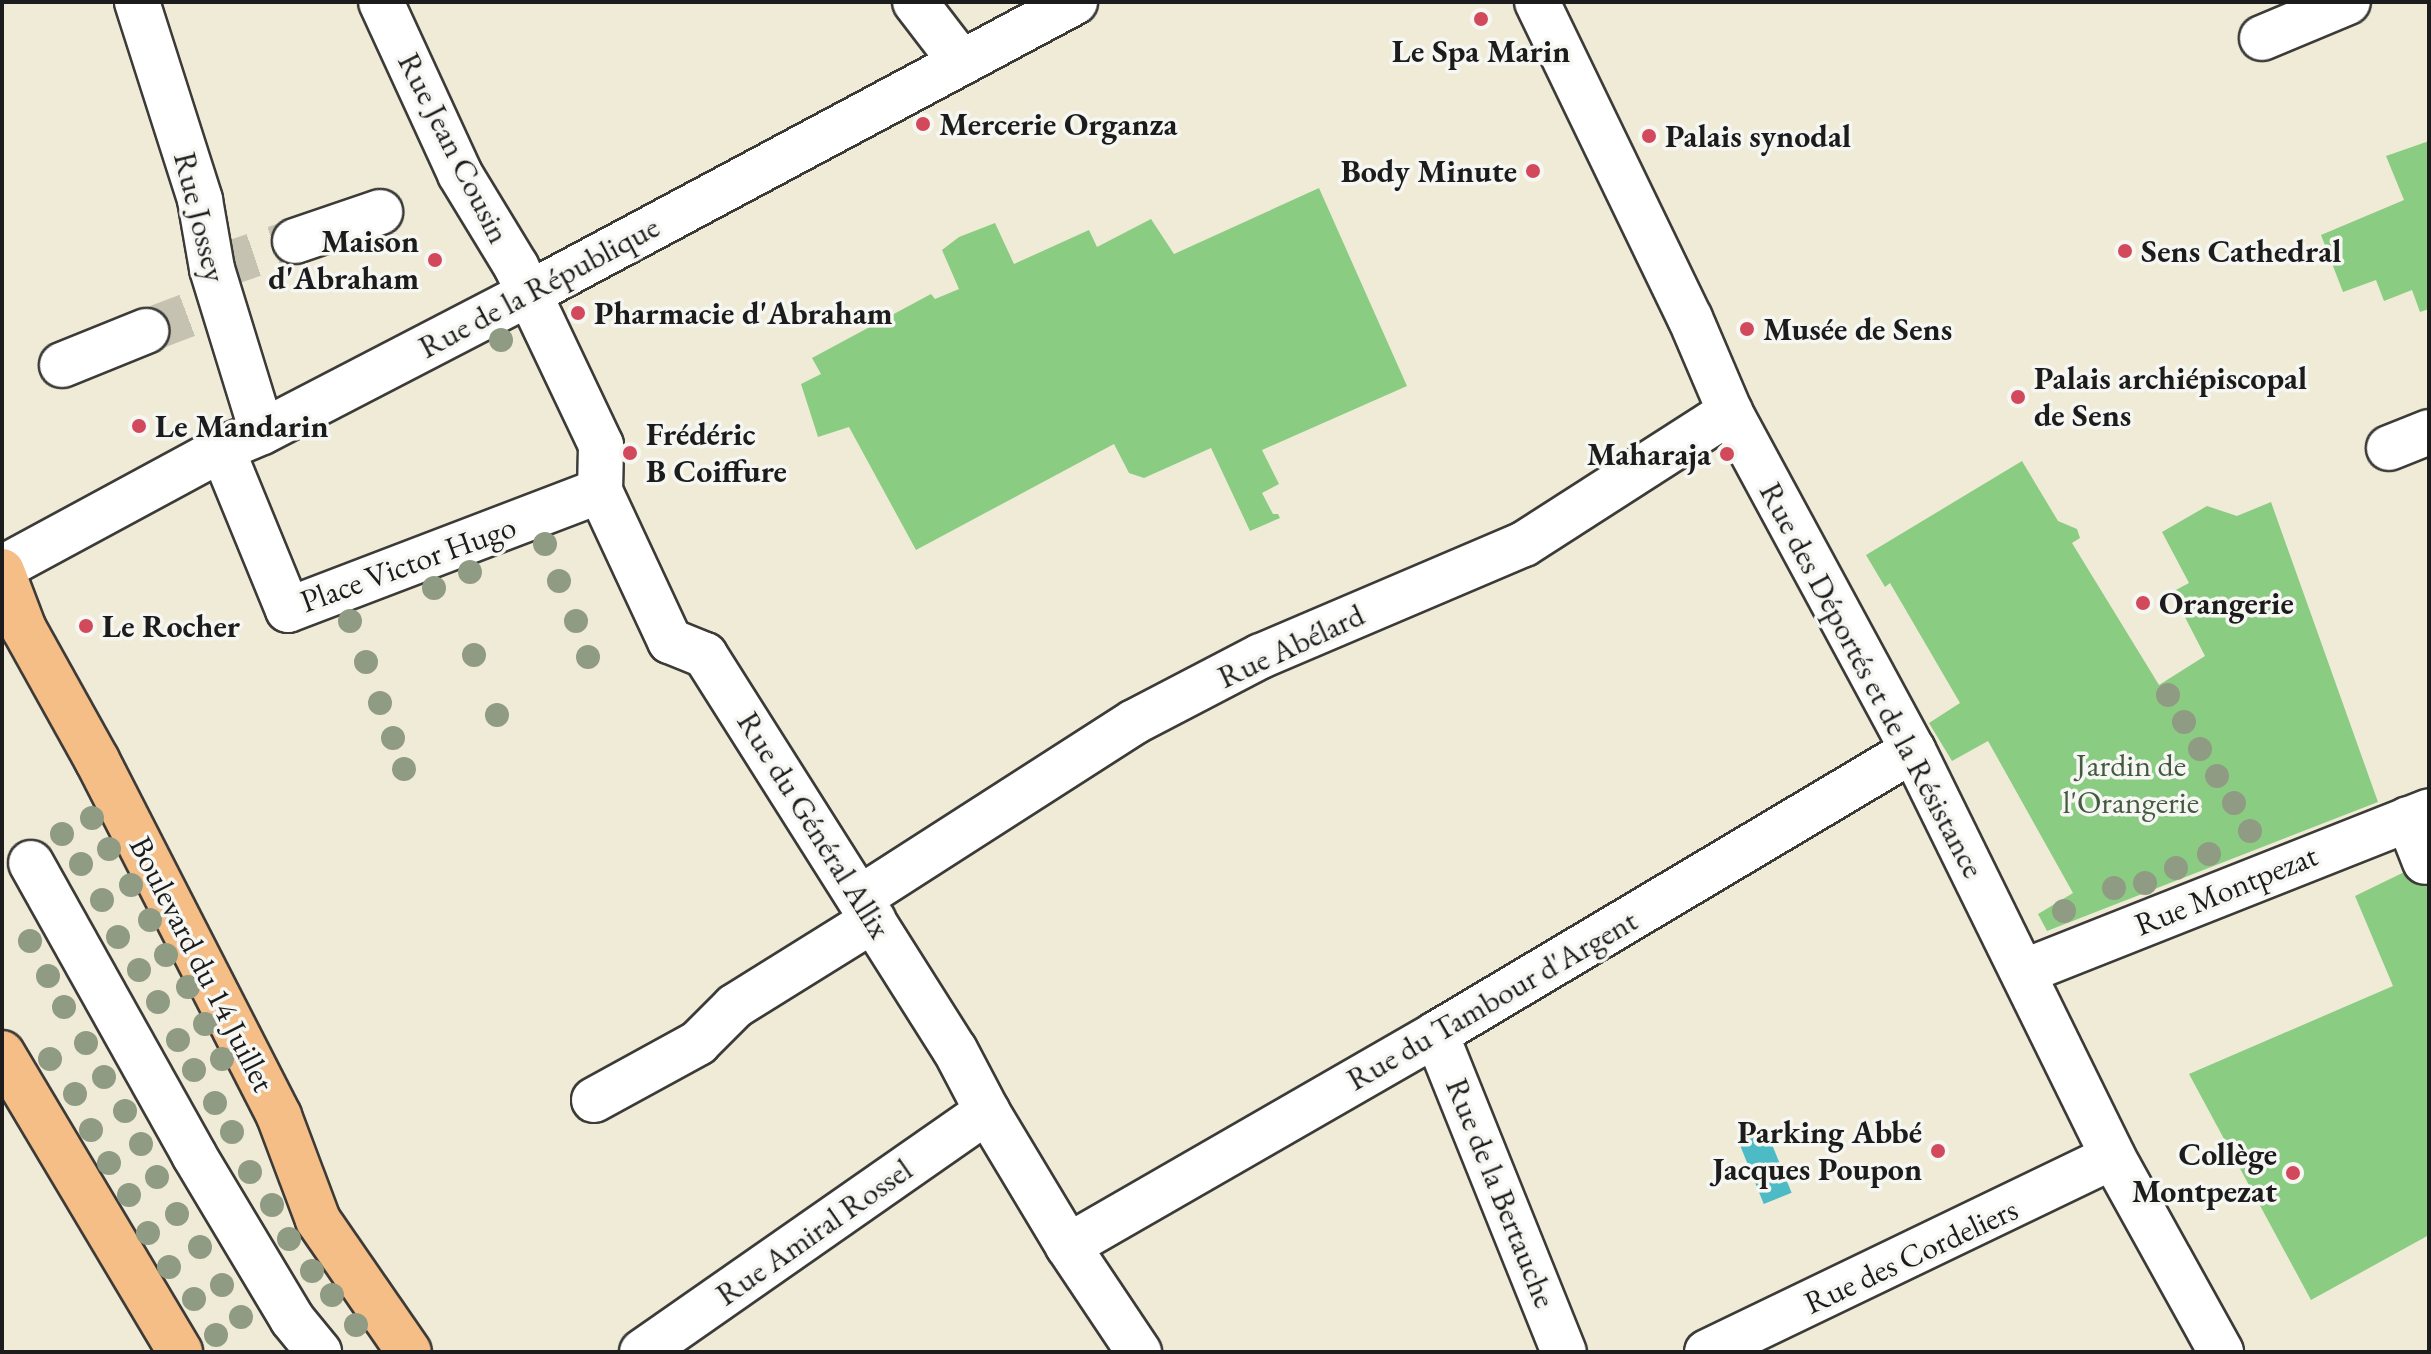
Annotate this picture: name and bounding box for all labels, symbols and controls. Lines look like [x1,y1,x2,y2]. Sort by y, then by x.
marker: Le Spa Marin [1472,10,1490,28]
place label: Le Spa Marin [1392,32,1570,70]
street label: Rue Jean Cousin [390,46,518,250]
place label: Mercerie Organza [939,105,1178,143]
marker: Mercerie Organza [914,115,932,133]
place label: Palais synodal [1665,117,1851,155]
marker: Palais synodal [1640,127,1658,145]
street label: Rue Jossey [165,148,235,286]
place label: Body Minute [1341,152,1517,190]
marker: Body Minute [1524,162,1542,180]
street label: Rue de la République [412,207,666,367]
place label: Maison d'Abraham [268,223,419,298]
place label: Sens Cathedral [2141,232,2341,270]
marker: Sens Cathedral [2116,242,2134,260]
marker: Maison d'Abraham [426,251,444,269]
place label: Pharmacie d'Abraham [594,294,893,332]
marker: Pharmacie d'Abraham [569,304,587,322]
place label: Musée de Sens [1763,310,1952,348]
marker: Musée de Sens [1738,320,1756,338]
place label: Palais archiépiscopal de Sens [2034,360,2307,435]
marker: Palais archiépiscopal de Sens [2009,388,2027,406]
place label: Le Mandarin [155,407,329,445]
place label: Frédéric B Coiffure [646,416,787,491]
marker: Le Mandarin [130,417,148,435]
place label: Maharaja [1587,435,1711,473]
marker: Frédéric B Coiffure [621,444,639,462]
marker: Maharaja [1718,445,1736,463]
street label: Rue des Déportés et de la Résistance [1751,476,1993,884]
street label: Place Victor Hugo [295,507,521,621]
place label: Orangerie [2159,584,2294,622]
marker: Orangerie [2134,594,2152,612]
street label: Rue Abélard [1212,595,1370,697]
place label: Le Rocher [102,607,240,645]
marker: Le Rocher [77,617,95,635]
street label: Rue du Général Allix [729,705,899,945]
park label: Jardin de l'Orangerie [2063,747,2199,822]
street label: Boulevard du 14 Juillet [121,830,283,1098]
street label: Rue Montpezat [2129,836,2323,944]
street label: Rue du Tambour d'Argent [1340,901,1644,1099]
street label: Rue de la Bertauche [1437,1073,1565,1313]
place label: Parking Abbé Jacques Poupon [1712,1114,1922,1189]
place label: Collège Montpezat [2132,1136,2277,1211]
marker: Parking Abbé Jacques Poupon [1929,1142,1947,1160]
street label: Rue Amiral Rossel [709,1150,919,1314]
marker: Collège Montpezat [2284,1164,2302,1182]
street label: Rue des Cordeliers [1798,1190,2024,1322]

